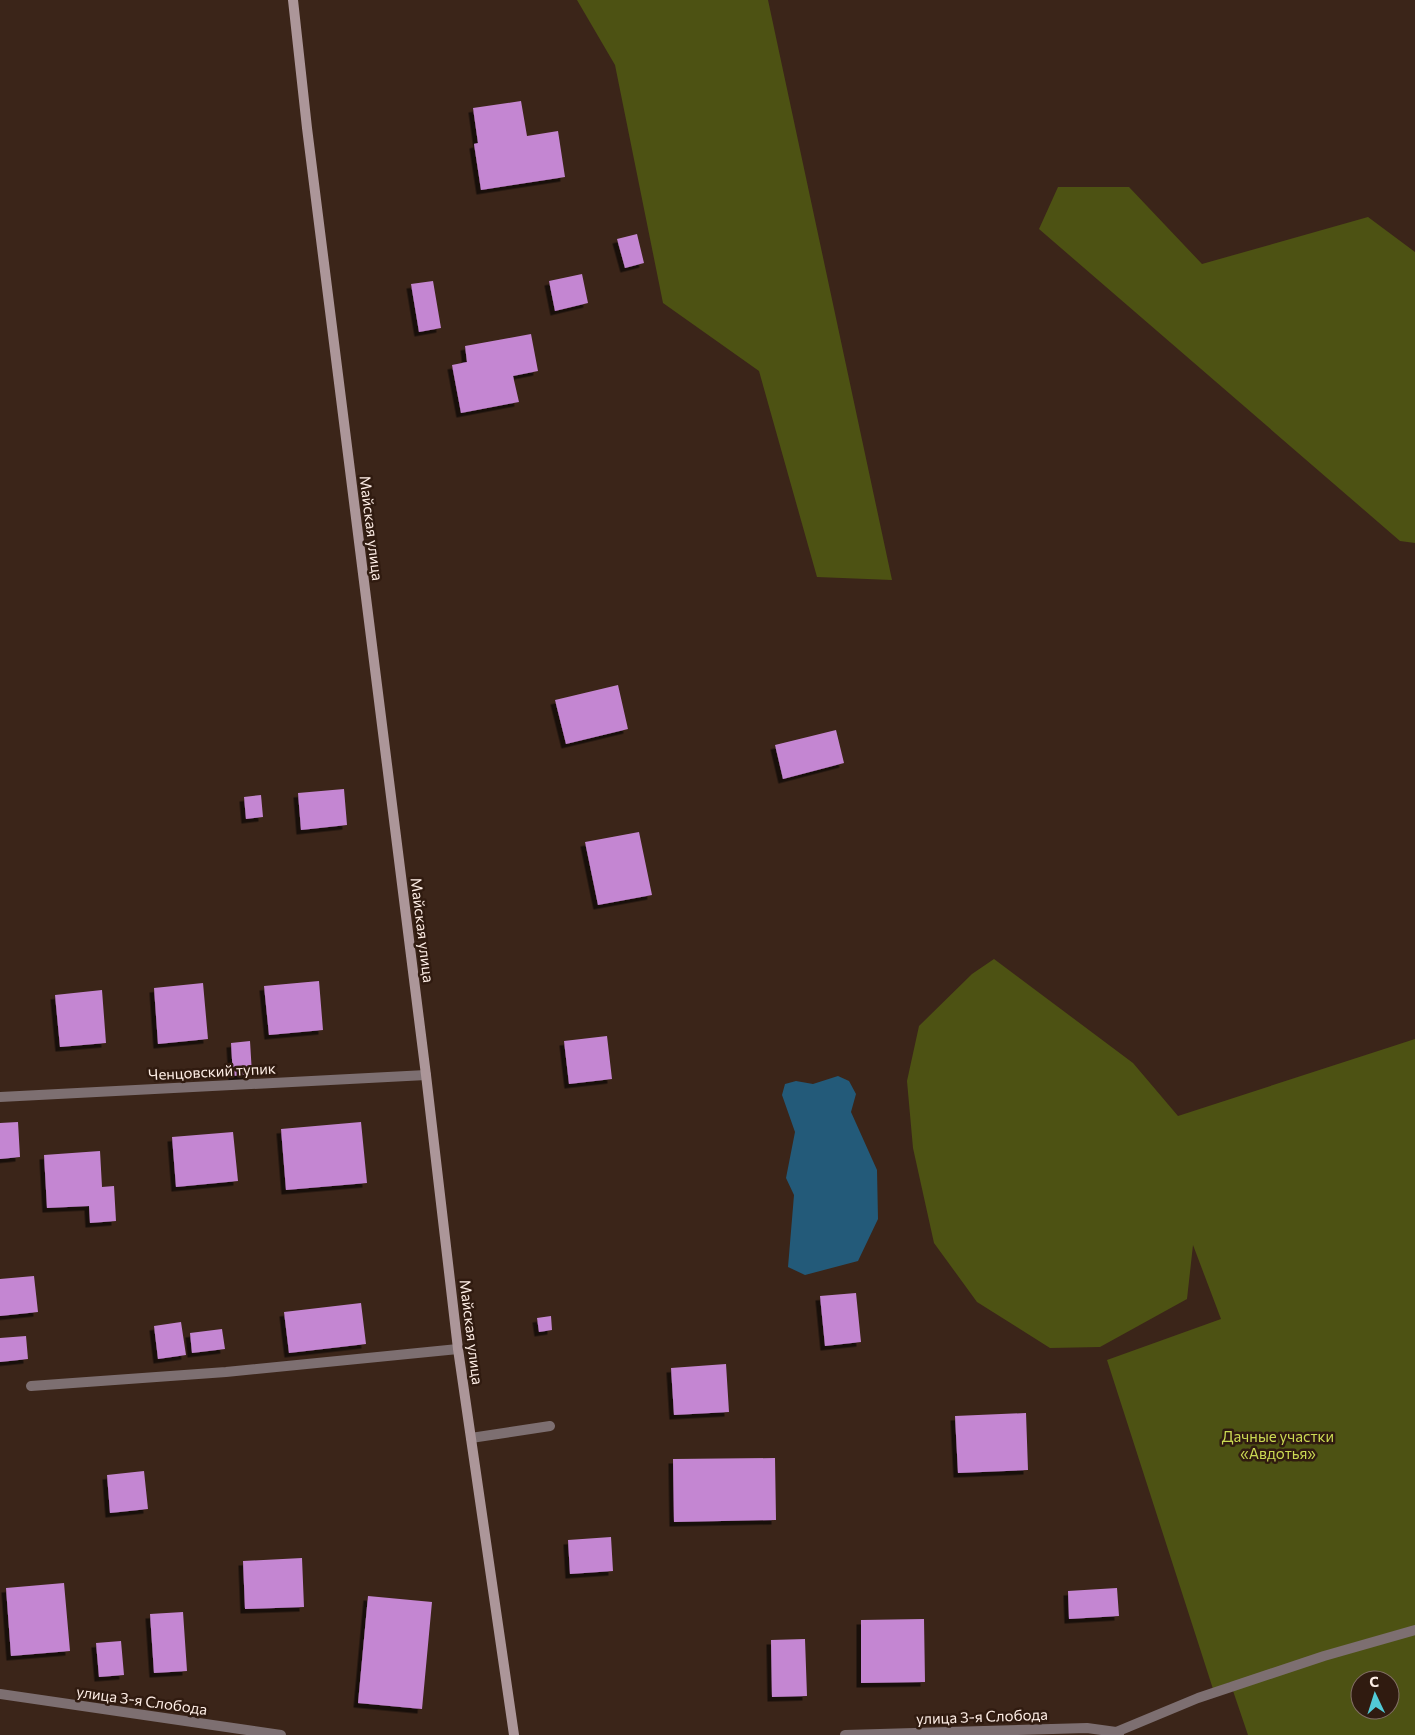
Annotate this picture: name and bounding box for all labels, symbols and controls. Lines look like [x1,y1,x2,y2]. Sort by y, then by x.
street label: Майская улица [357,474,387,582]
street label: Майская улица [408,876,438,984]
street label: Ченцовский тупик [148,1059,276,1083]
street label: Майская улица [457,1278,487,1386]
park label: Дачные участки «Авдотья» [1222,1427,1334,1462]
north arrow [1350,1670,1400,1720]
text: С [1369,1673,1379,1690]
street label: улица 3-я Слобода [75,1682,209,1718]
street label: улица 3-я Слобода [916,1705,1048,1727]

